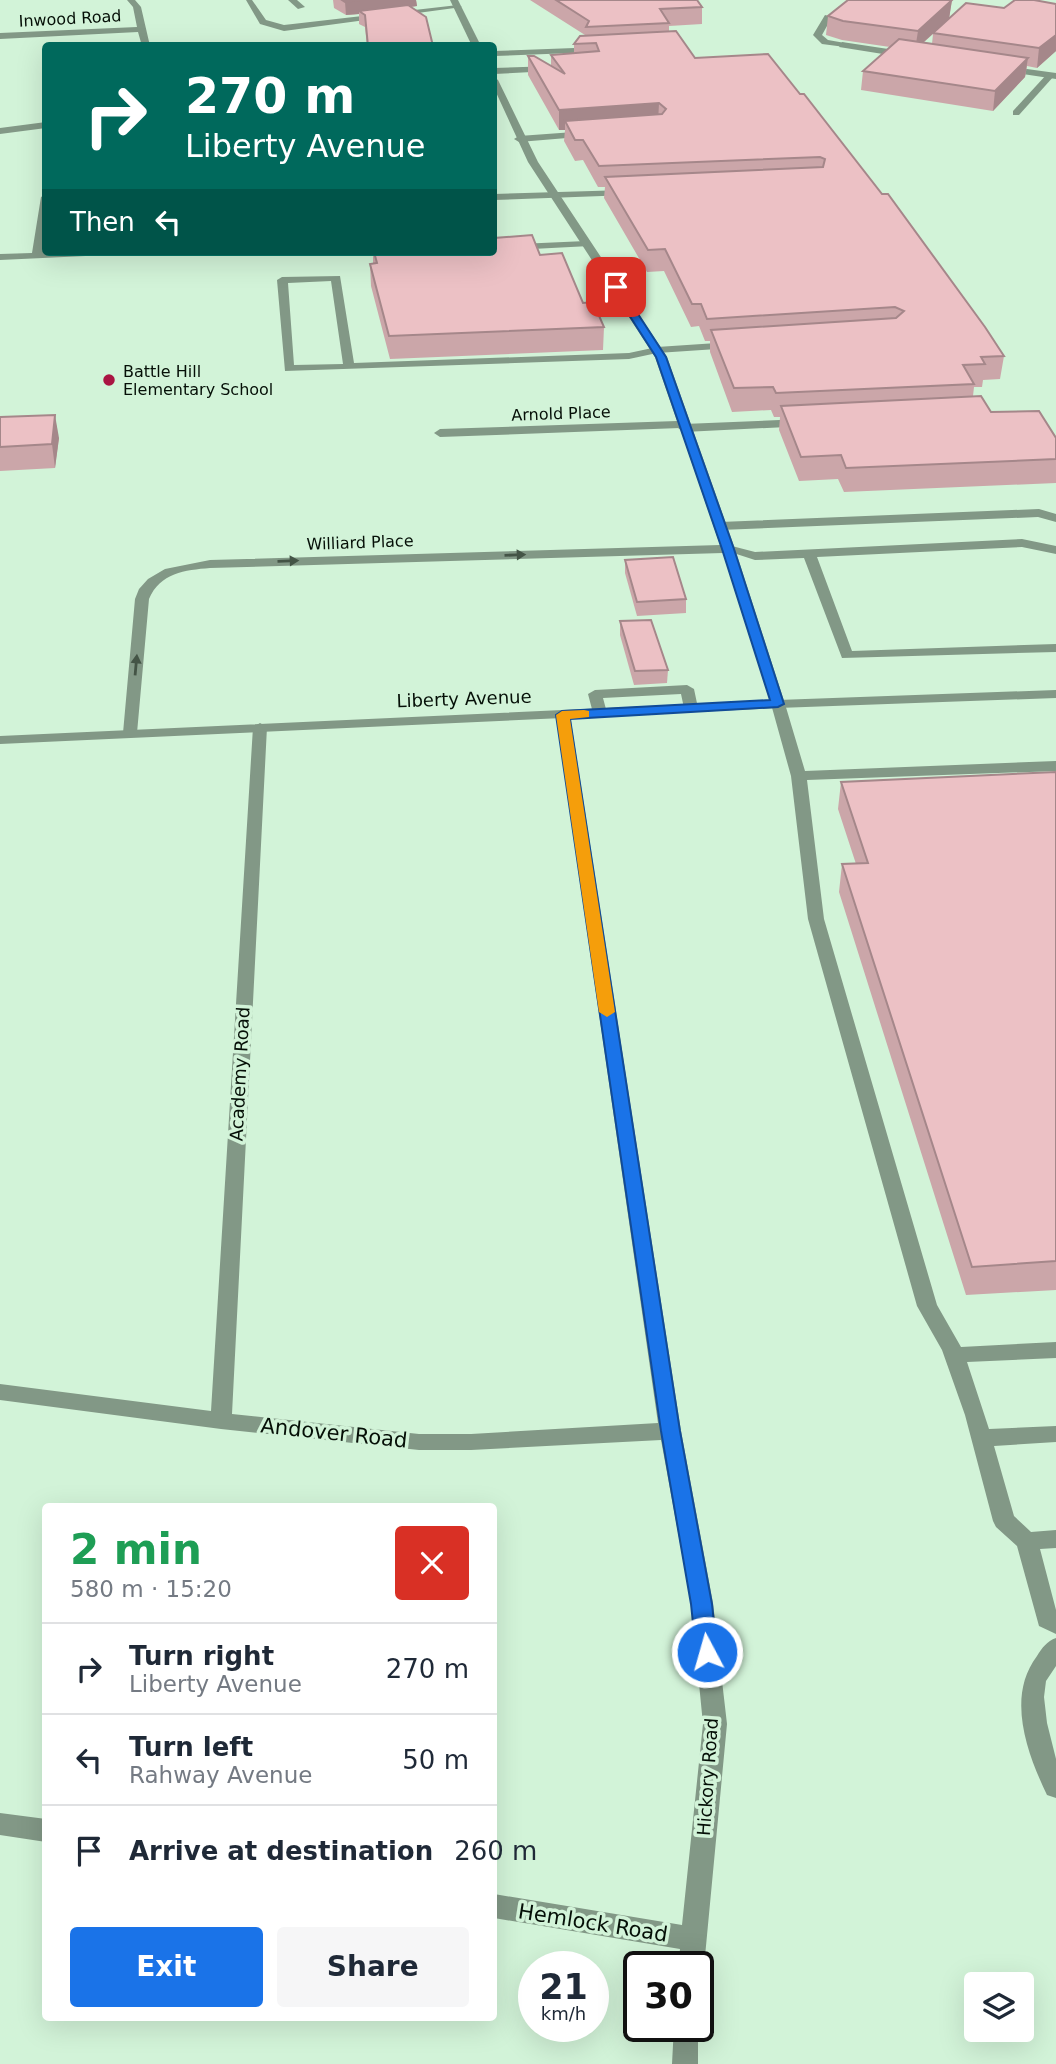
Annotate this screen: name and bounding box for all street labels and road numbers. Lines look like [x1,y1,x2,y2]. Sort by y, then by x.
street label: Inwood Road [18,6,122,31]
street label: Arnold Place [511,402,611,425]
street label: Williard Place [306,531,414,554]
street label: Liberty Avenue [396,686,532,711]
street label: Academy Road [225,1006,254,1142]
street label: Andover Road [260,1413,408,1453]
street label: Hickory Road [693,1717,722,1837]
street label: Hemlock Road [517,1899,669,1947]

